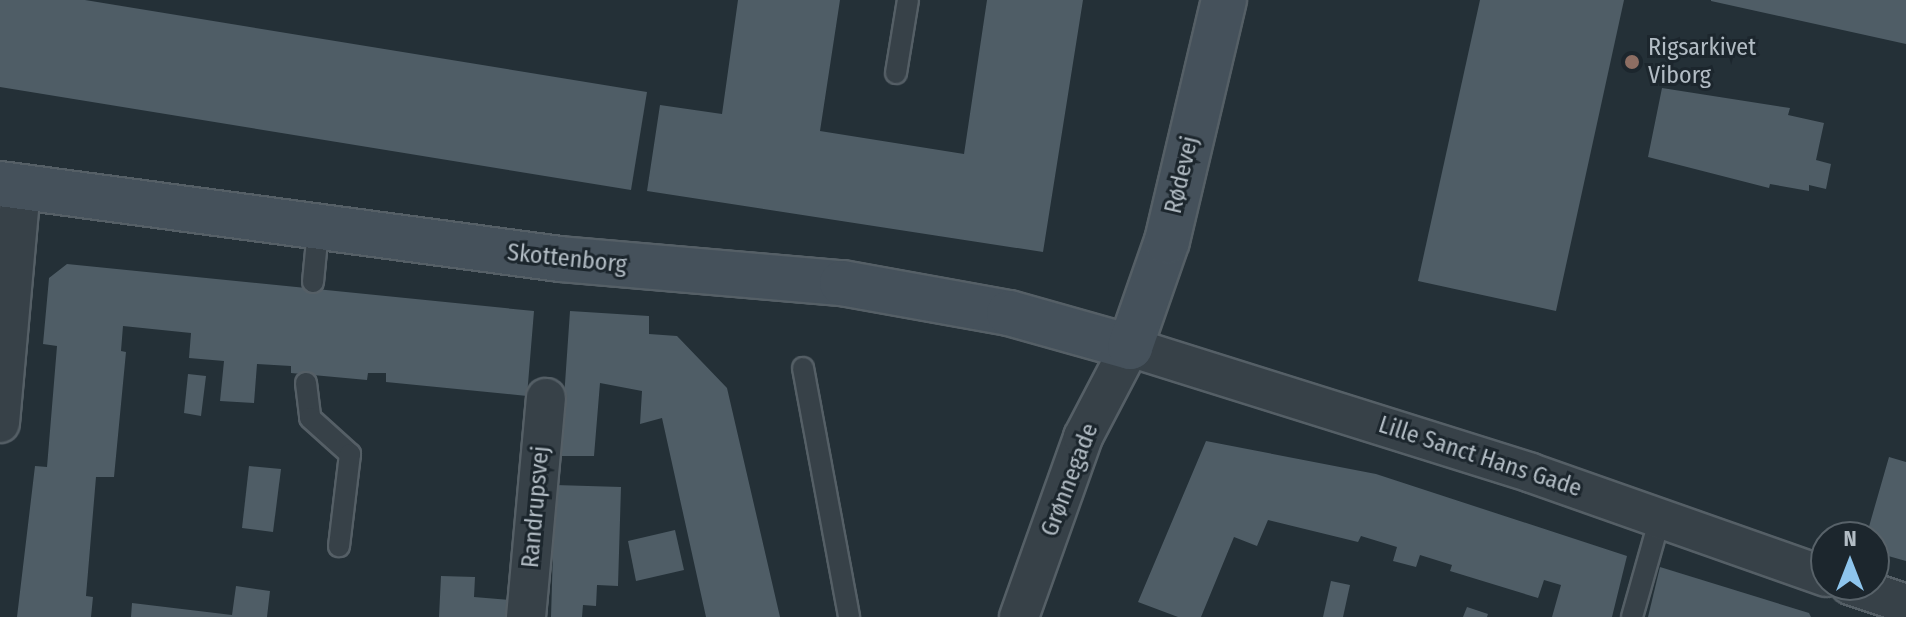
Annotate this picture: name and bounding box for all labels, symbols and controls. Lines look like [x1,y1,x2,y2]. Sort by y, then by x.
place label: Rigsarkivet Viborg [1648,34,1756,90]
marker: Rigsarkivet Viborg [1623,53,1641,71]
street label: Rødevej [1159,134,1205,216]
street label: Skottenborg [506,238,628,280]
street label: Lille Sanct Hans Gade [1375,411,1585,503]
street label: Grønnegade [1035,420,1105,540]
street label: Randrupsvej [516,445,556,569]
north arrow [1810,521,1890,601]
text: N [1843,525,1857,552]

